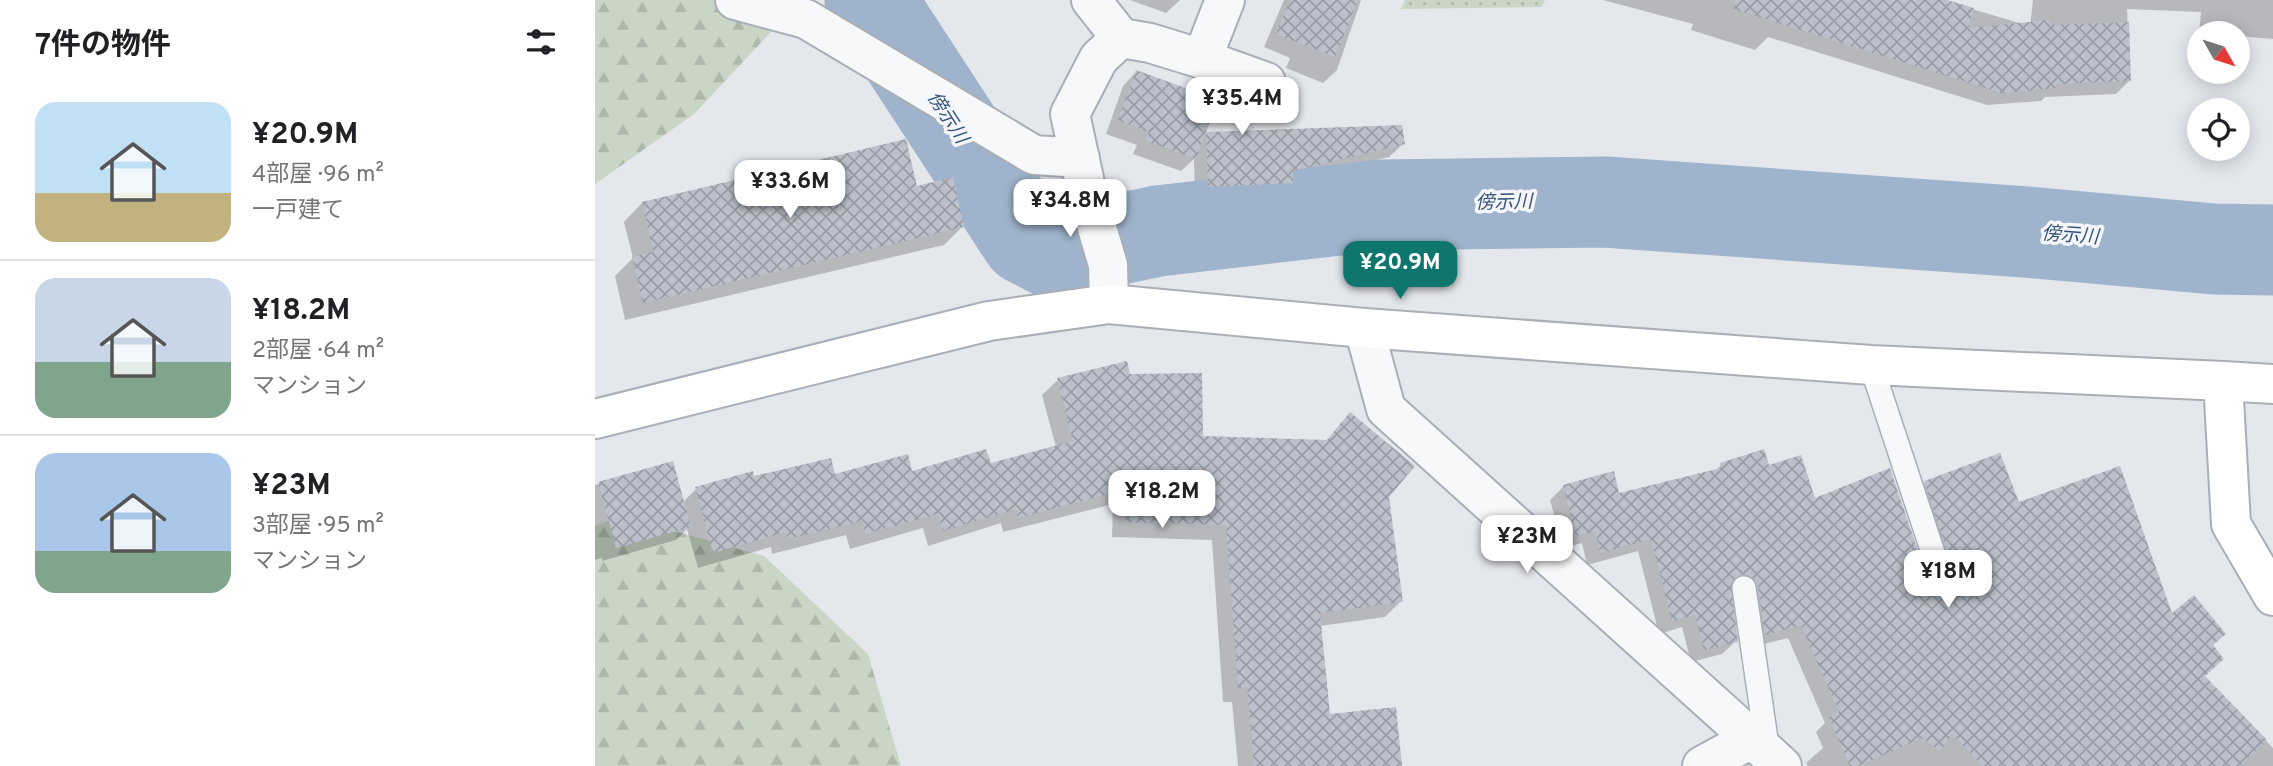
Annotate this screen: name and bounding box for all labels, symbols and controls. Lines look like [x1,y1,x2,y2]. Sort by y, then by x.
north arrow [2187,21,2251,84]
map controls [2187,21,2250,161]
icon: filters [522,23,560,61]
text: 7件の物件 [35,28,171,65]
pin: ¥35.4M [1185,78,1299,137]
text: ¥35.4M [1202,85,1282,114]
water label: 傍示川 [921,88,974,150]
button: locate [2187,98,2250,161]
text: ¥20.9M [252,117,358,154]
icon: home [91,130,175,214]
pin: ¥33.6M [733,160,847,220]
text: 4部屋 · 96 m² [252,161,384,190]
text: ¥33.6M [750,168,830,197]
pin: ¥34.8M [1013,180,1127,239]
text: ¥34.8M [1029,187,1111,216]
water label: 傍示川 [1475,190,1535,215]
text: 一戸建て [252,197,344,226]
water label: 傍示川 [2041,222,2101,250]
pin: ¥20.9M [1343,242,1457,301]
text: ¥20.9M [1359,249,1441,278]
text: ¥18.2M [252,293,350,330]
icon: home [91,306,175,390]
text: 2部屋 · 64 m² [252,337,384,366]
text: マンション [252,373,367,402]
text: ¥23M [252,468,331,505]
pin: ¥18.2M [1105,470,1219,530]
text: ¥18.2M [1124,478,1200,507]
icon: home [91,481,175,565]
text: 3部屋 · 95 m² [252,512,384,541]
pin: ¥23M [1486,516,1568,575]
text: ¥23M [1497,523,1557,552]
text: マンション [252,548,367,577]
pin: ¥18M [1907,550,1989,610]
text: ¥18M [1920,558,1976,587]

